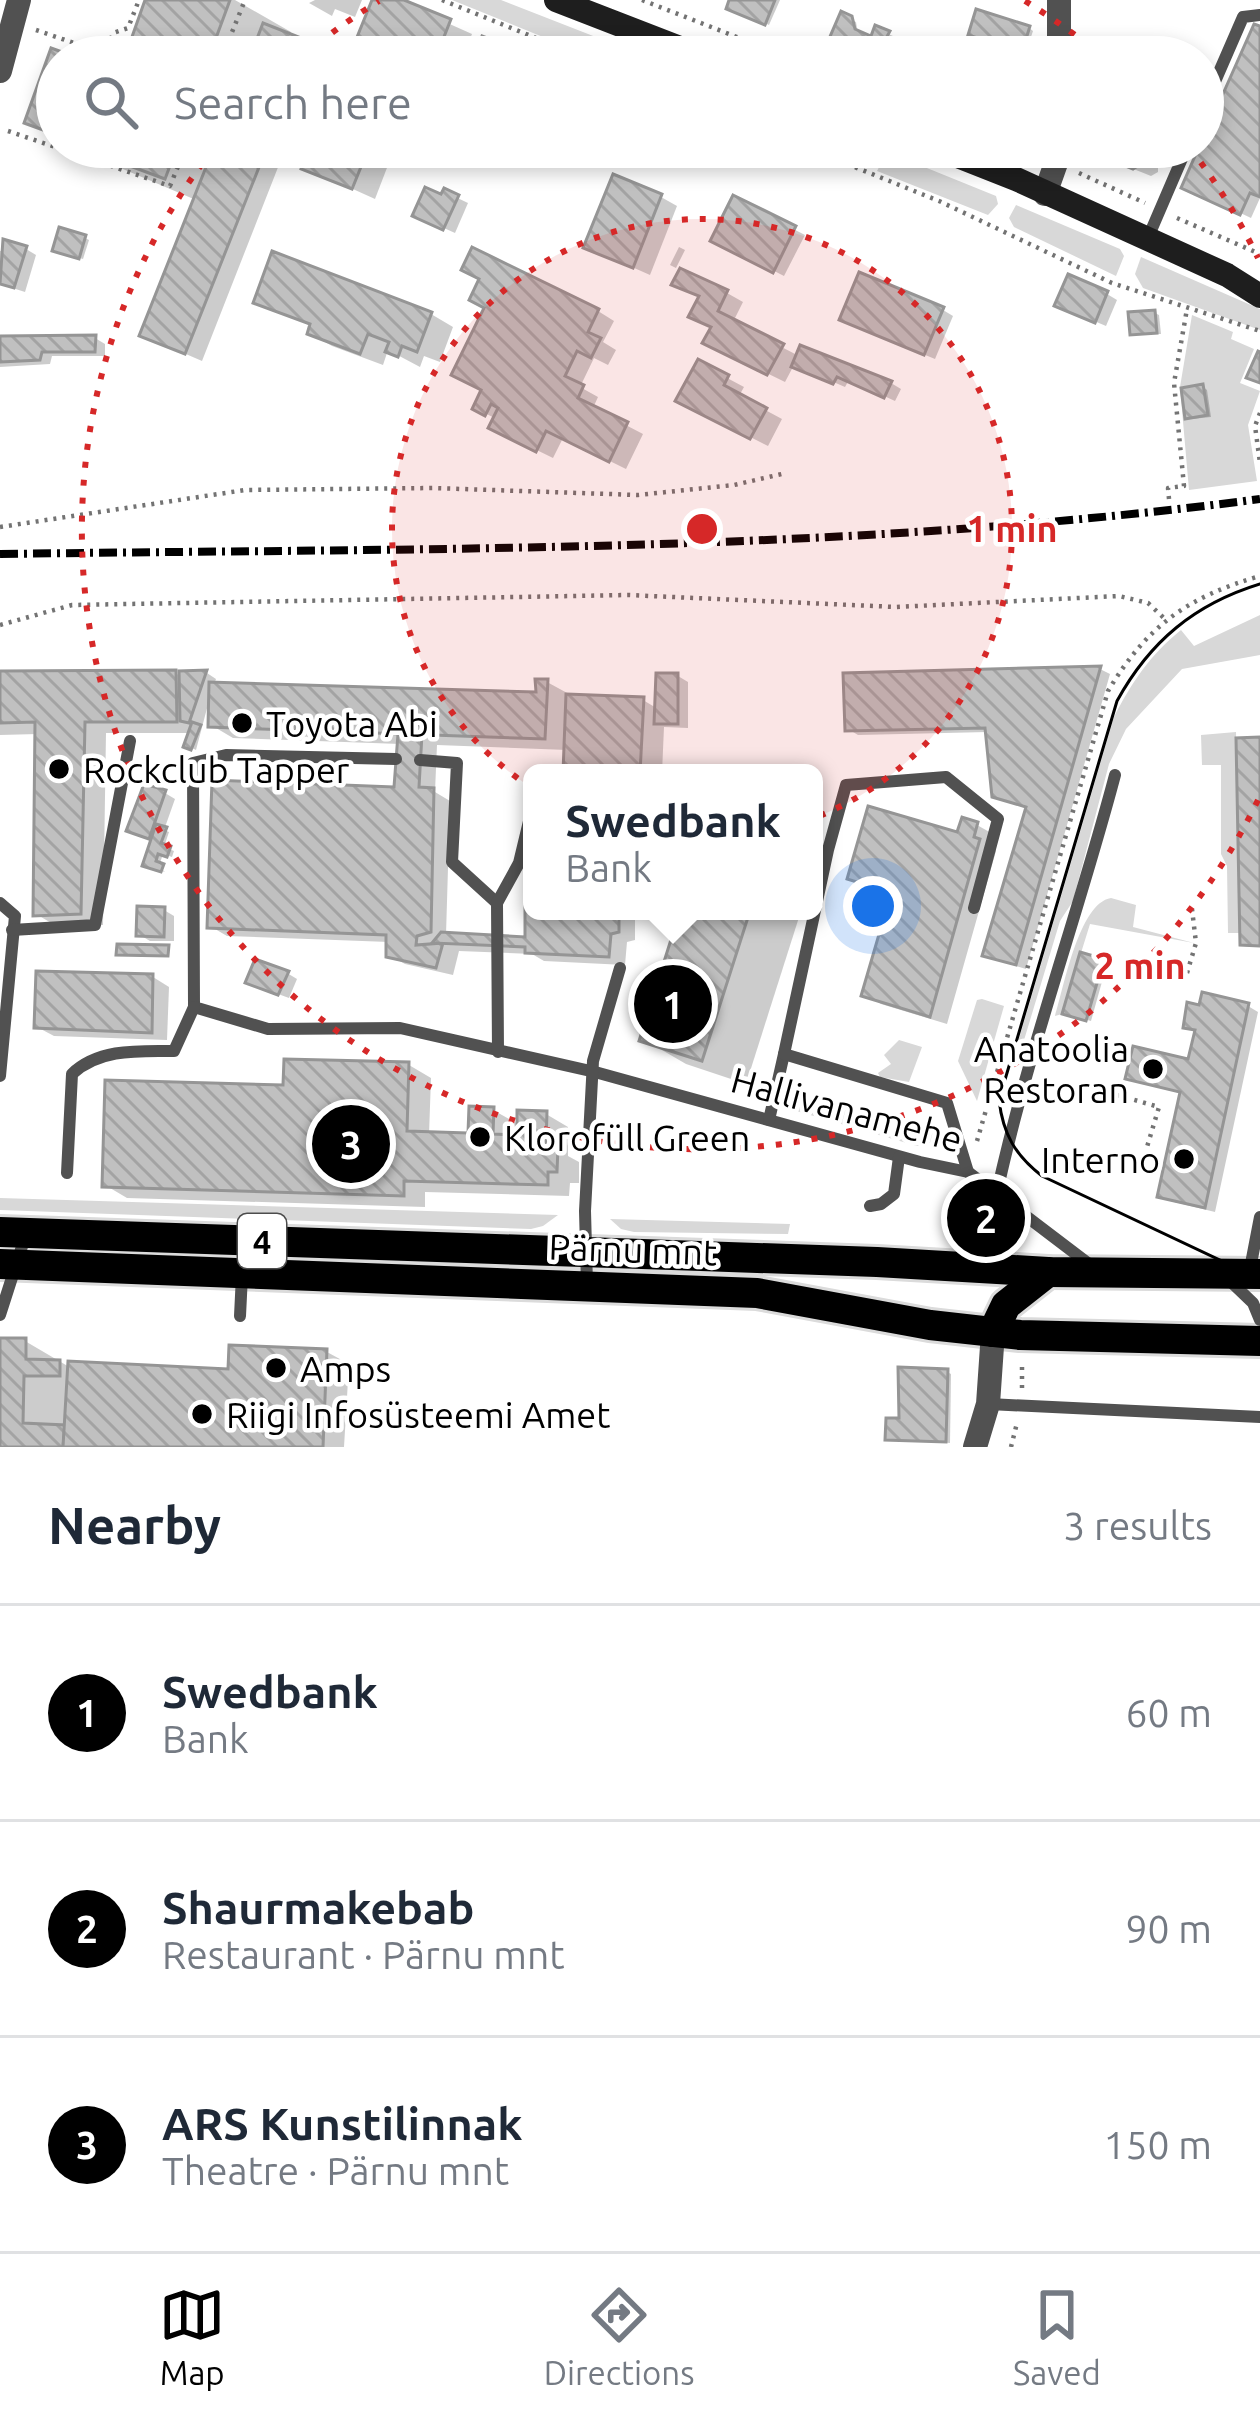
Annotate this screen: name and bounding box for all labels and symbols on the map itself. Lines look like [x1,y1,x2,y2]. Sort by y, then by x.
centre of rings [681,508,723,550]
text: 1 min [967,508,1057,549]
place label: Toyota Abi [266,703,438,744]
marker: Toyota Abi [229,710,255,736]
place label: Rockclub Tapper [83,749,350,790]
marker: Rockclub Tapper [46,756,72,782]
your location [843,876,903,936]
text: 2 min [1095,945,1185,986]
pin: 1 [634,959,712,1049]
place label: Anatoolia Restoran [974,1028,1129,1110]
marker: Anatoolia Restoran [1140,1056,1166,1082]
street label: Hallivanamehe [727,1058,967,1160]
pin: 3 [312,1099,390,1189]
place label: Klorofüll Green [504,1117,750,1158]
marker: Klorofüll Green [467,1124,493,1150]
place label: Interno [1041,1139,1160,1180]
marker: Interno [1171,1146,1197,1172]
pin: 2 [947,1173,1025,1263]
road number: 4 [238,1214,286,1268]
street label: Pärnu mnt [548,1226,718,1272]
place label: Amps [300,1348,391,1389]
marker: Amps [263,1355,289,1381]
place label: Riigi Infosüsteemi Amet [226,1394,610,1435]
marker: Riigi Infosüsteemi Amet [189,1401,215,1427]

